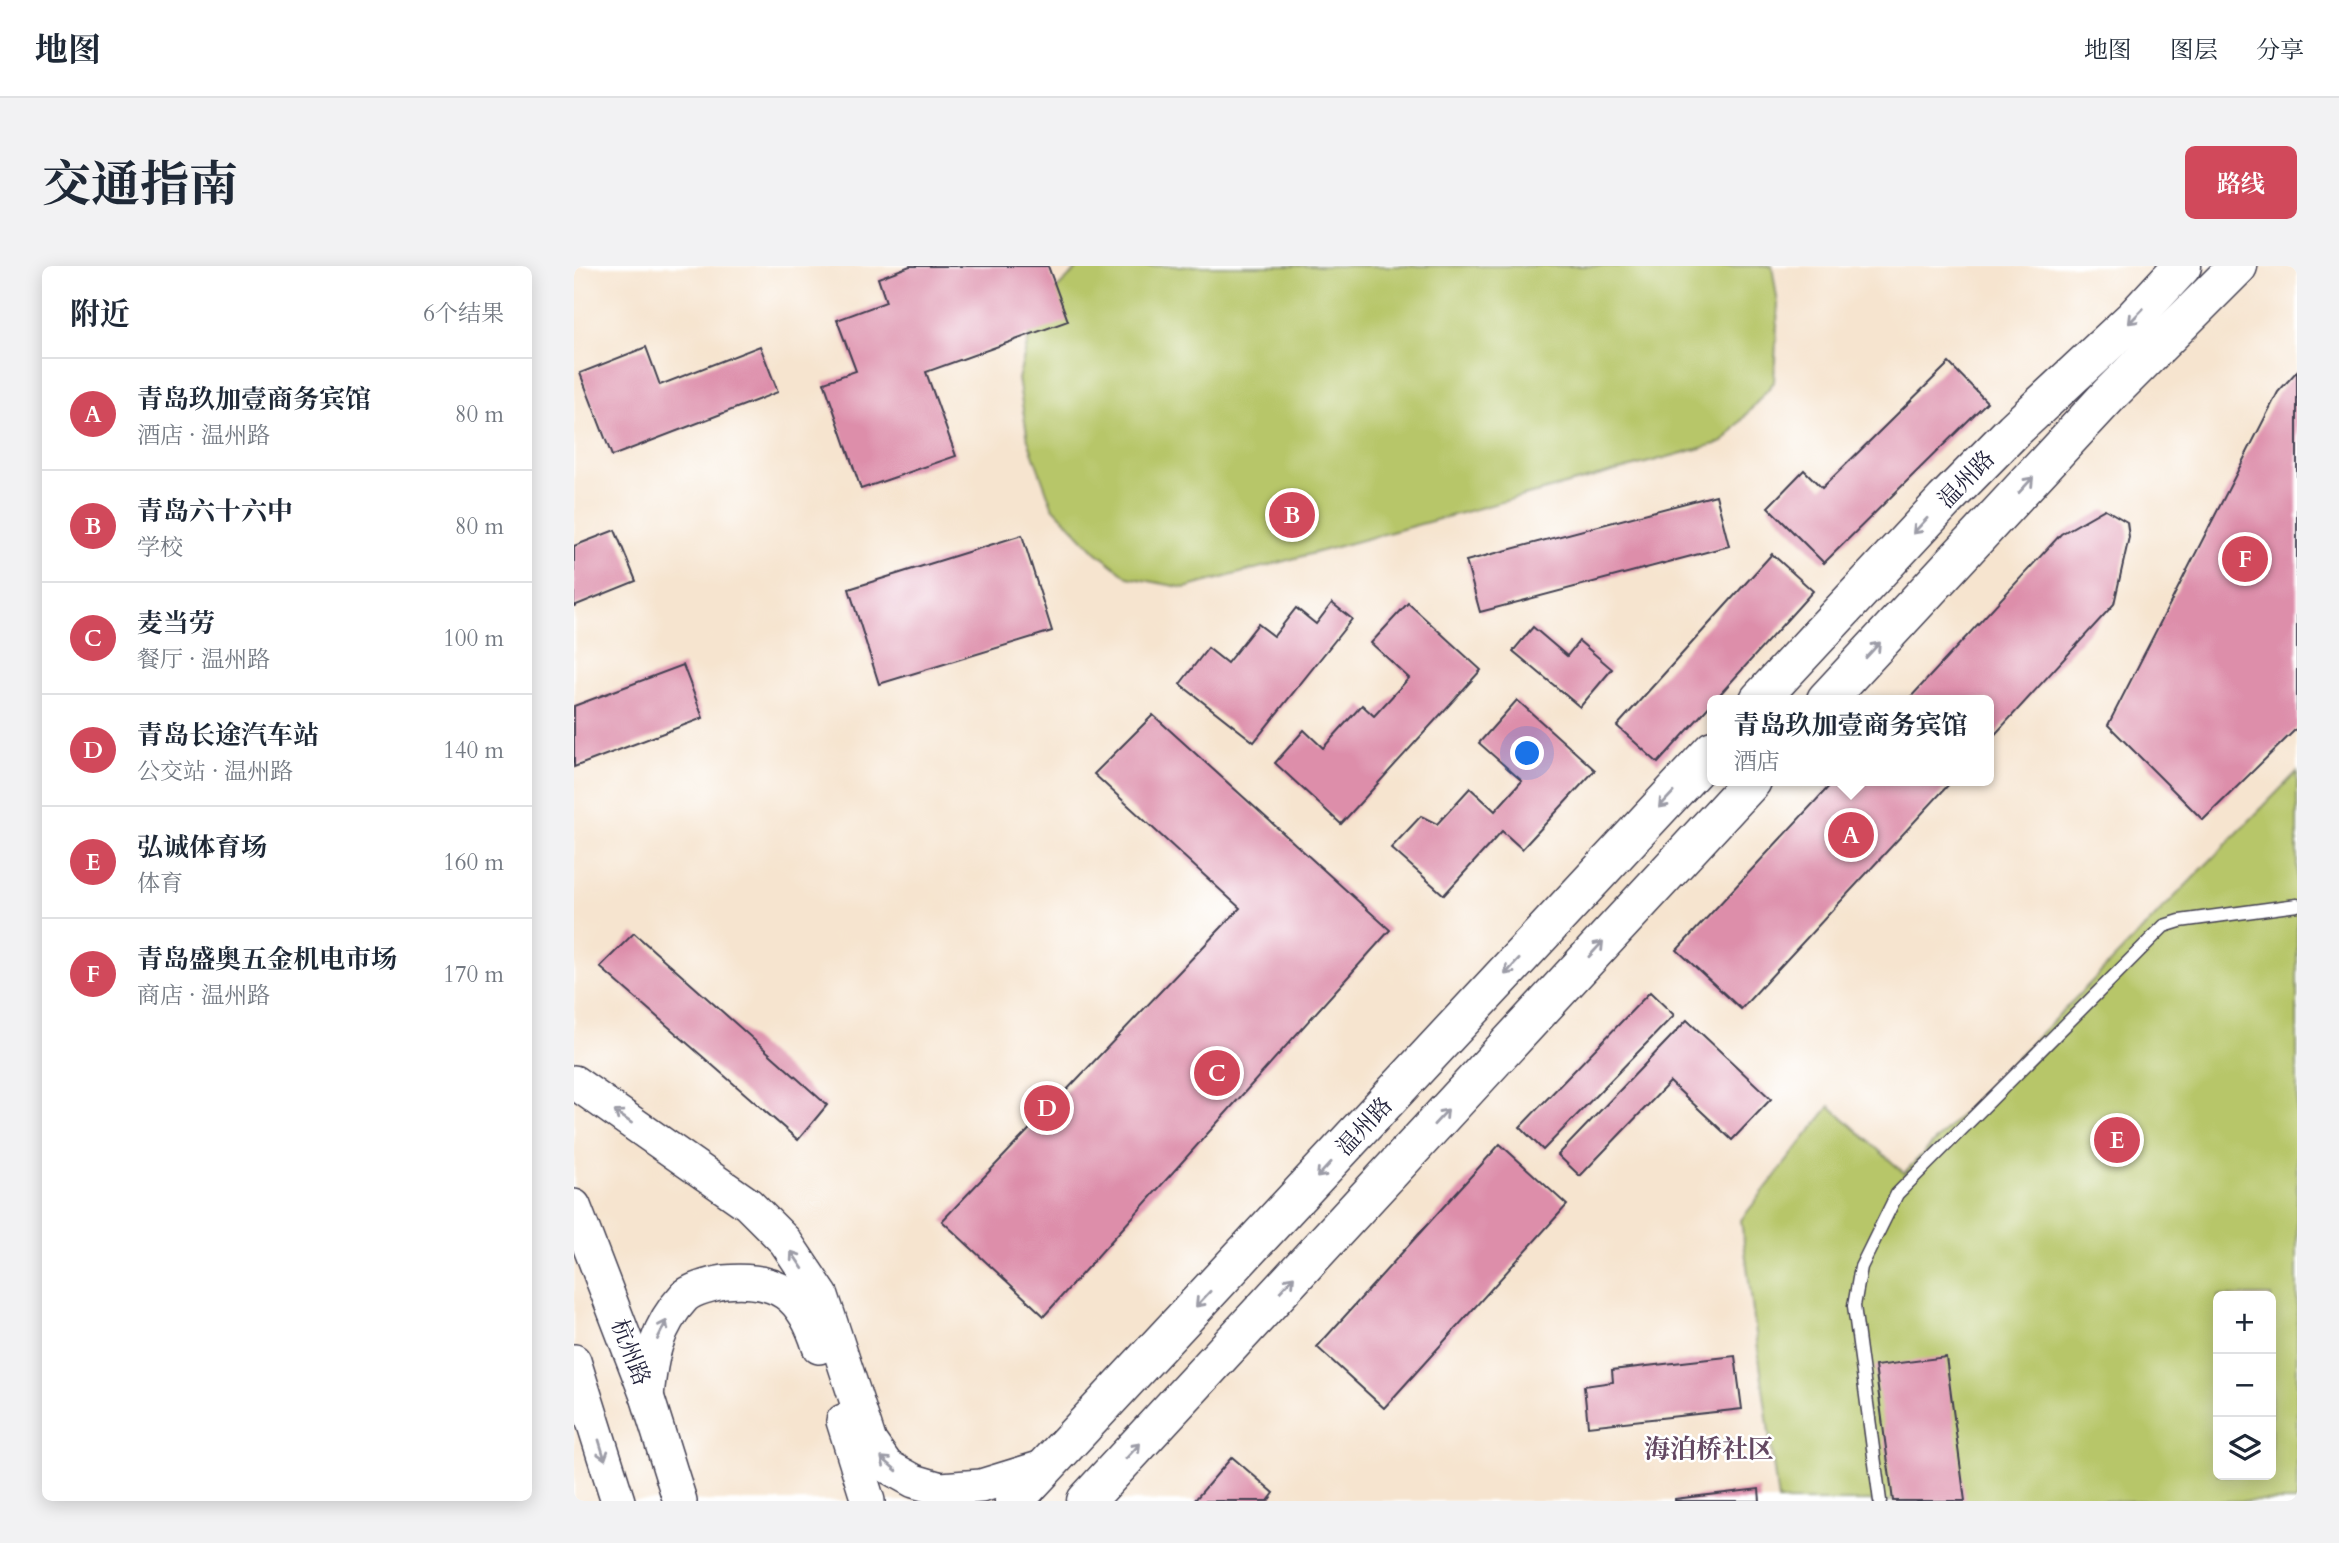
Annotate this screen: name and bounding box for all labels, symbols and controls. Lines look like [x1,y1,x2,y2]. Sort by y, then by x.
text: 地图 [35,28,101,73]
text: 地图 [2084,34,2132,67]
text: 图层 [2170,34,2218,67]
text: 分享 [2256,34,2304,67]
button: 路线 [2185,146,2297,219]
text: 交通指南 [42,152,238,219]
text: 附近 [70,294,130,335]
text: 6个结果 [423,298,504,329]
one-way arrow [2127,307,2144,324]
text: 青岛玖加壹商务宾馆 [137,382,371,417]
text: A [84,399,102,430]
text: 80 m [455,399,504,430]
text: 酒店 · 温州路 [137,420,270,451]
street label: 温州路 [1931,444,2001,515]
one-way arrow [2017,477,2034,494]
pin: B [1269,489,1315,541]
text: 青岛六十六中 [137,494,293,529]
text: B [85,511,101,542]
text: 80 m [455,511,504,542]
one-way arrow [1912,517,1929,534]
text: 学校 [137,532,183,563]
pin: F [2222,533,2268,585]
text: 麦当劳 [137,606,215,641]
text: C [84,623,102,654]
text: 100 m [443,623,504,654]
one-way arrow [1864,642,1881,659]
text: 餐厅 · 温州路 [137,644,270,675]
popup [1707,695,1994,786]
text: 青岛玖加壹商务宾馆 [1733,708,1968,743]
text: 青岛长途汽车站 [137,718,319,753]
text: D [83,735,103,766]
text: 140 m [443,735,504,766]
your location [1510,736,1544,770]
text: 酒店 [1733,746,1779,777]
text: 公交站 · 温州路 [137,756,293,787]
one-way arrow [1658,791,1675,808]
pin: A [1828,809,1874,861]
text: 弘诚体育场 [137,830,267,865]
text: E [86,847,100,878]
text: 160 m [443,847,504,878]
text: 体育 [137,868,183,899]
one-way arrow [1587,941,1604,958]
text: 青岛盛奥五金机电市场 [137,942,397,977]
one-way arrow [1503,958,1520,975]
text: F [86,959,100,990]
text: 170 m [443,959,504,990]
text: 商店 · 温州路 [137,980,270,1011]
pin: C [1194,1047,1240,1099]
pin: D [1024,1082,1070,1134]
street label: 温州路 [1330,1091,1399,1162]
one-way arrow [1433,1109,1450,1126]
one-way arrow [614,1110,633,1124]
pin: E [2094,1114,2140,1166]
one-way arrow [1315,1161,1332,1178]
one-way arrow [790,1251,804,1270]
one-way arrow [1279,1275,1295,1293]
one-way arrow [1195,1290,1212,1307]
map controls [2213,1291,2276,1480]
button: + [2213,1291,2276,1354]
street label: 杭州路 [604,1314,657,1390]
one-way arrow [656,1320,670,1341]
button: − [2213,1354,2276,1417]
button: layers [2213,1417,2276,1480]
district label: 海泊桥社区 [1644,1432,1774,1467]
one-way arrow [596,1438,609,1460]
one-way arrow [1124,1443,1141,1460]
one-way arrow [880,1457,898,1473]

